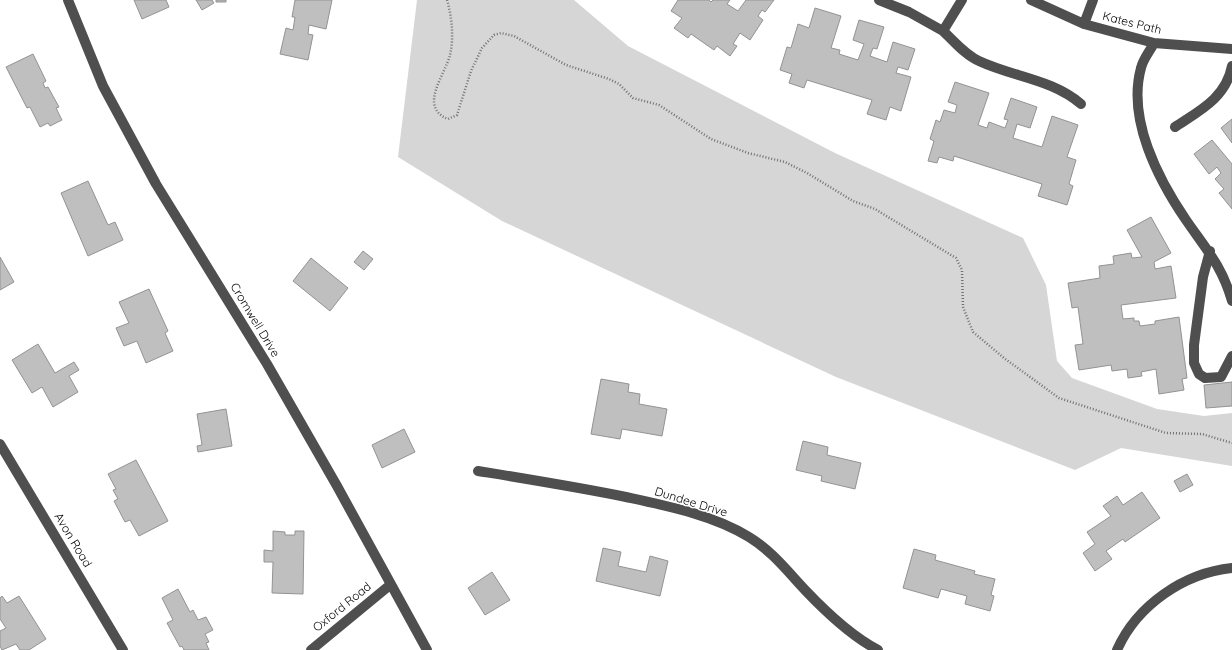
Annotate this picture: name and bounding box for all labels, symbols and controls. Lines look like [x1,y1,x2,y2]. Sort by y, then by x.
street label: Kates Path [1101,8,1163,37]
street label: Cromwell Drive [227,280,284,360]
street label: Dundee Drive [653,483,730,520]
street label: Avon Road [51,510,96,570]
street label: Oxford Road [309,579,374,635]

